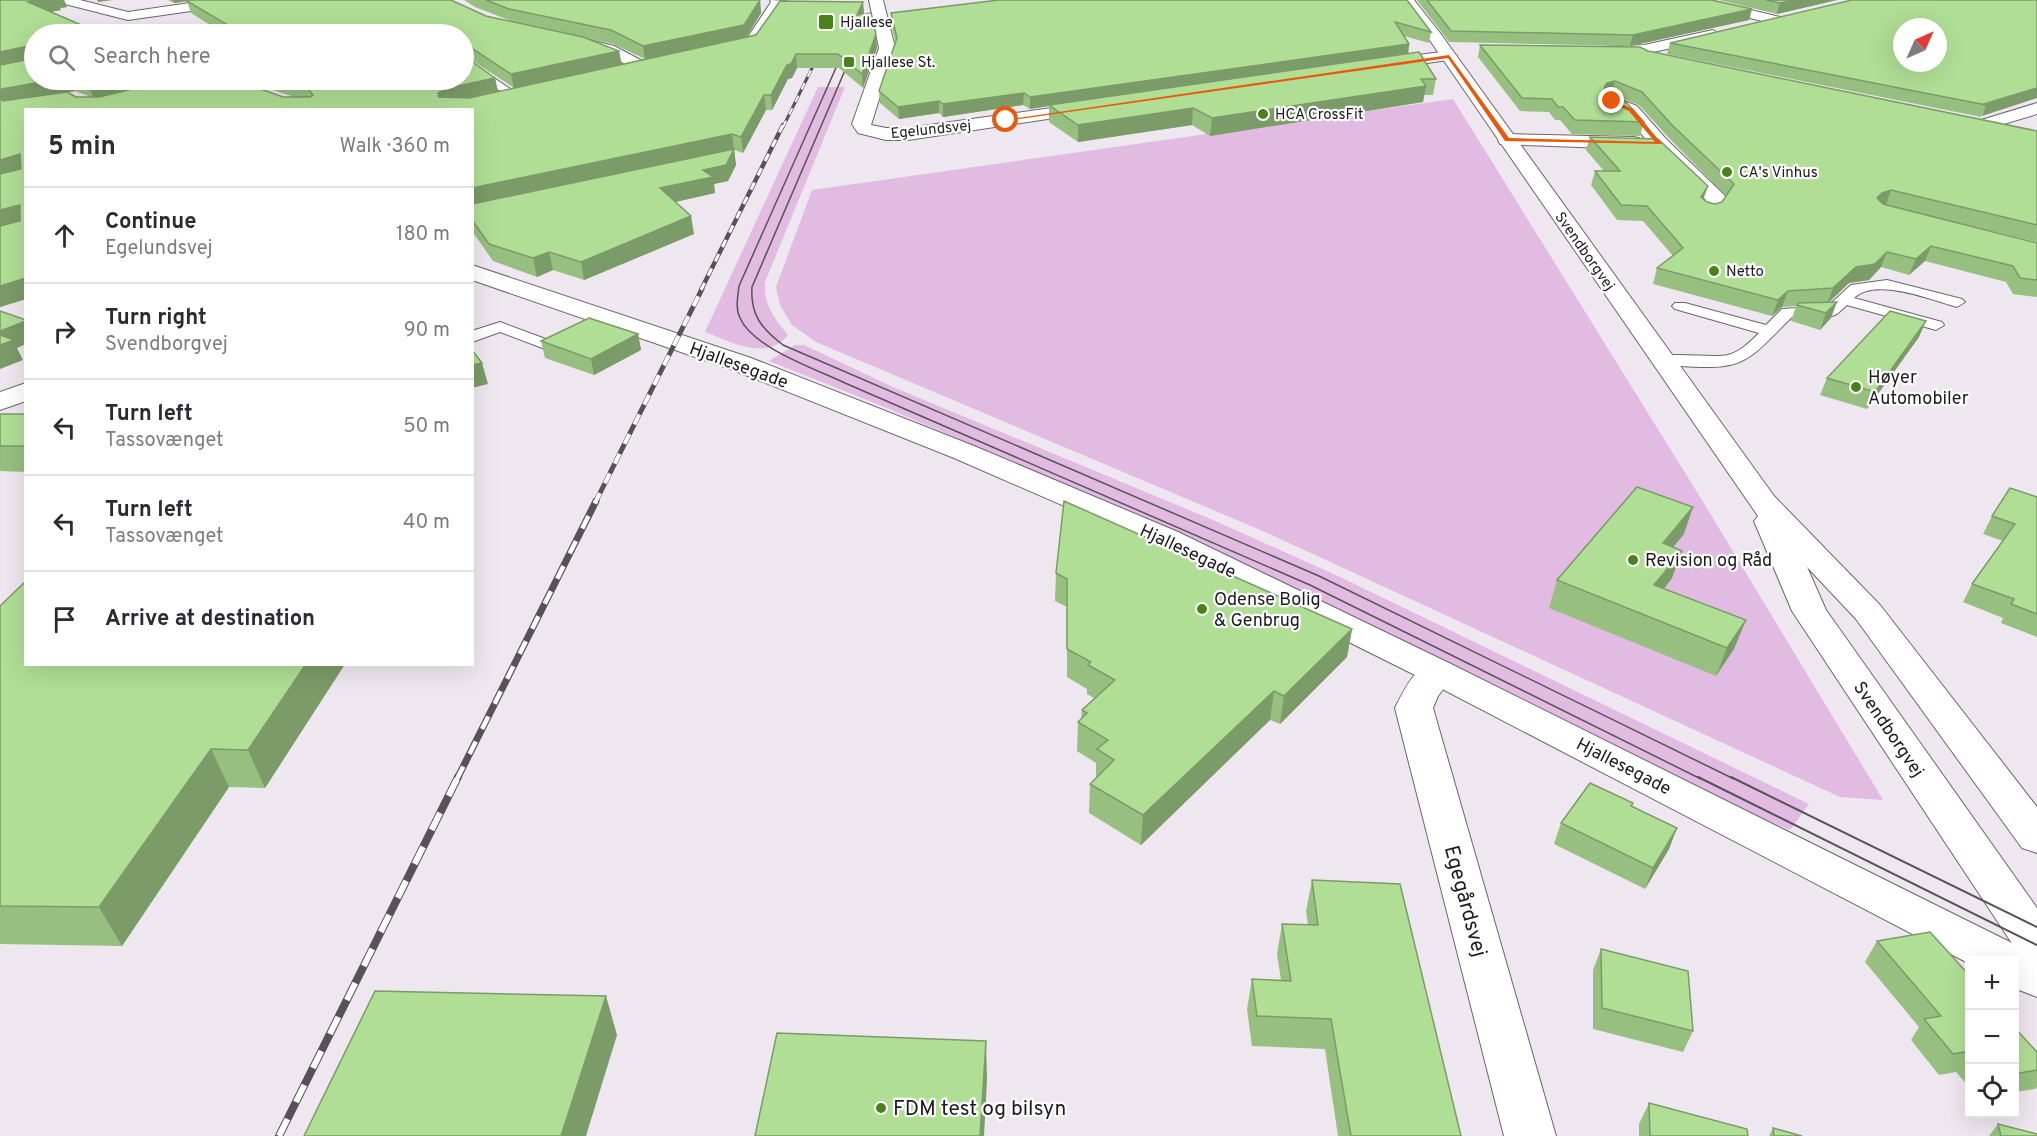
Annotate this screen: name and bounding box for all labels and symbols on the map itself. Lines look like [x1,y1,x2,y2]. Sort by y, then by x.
marker: Hjallese [817,13,835,31]
place label: Hjallese [840,14,893,33]
north arrow [1893,18,1947,72]
place label: Hjallese St. [861,54,935,73]
marker: Hjallese St. [842,55,856,69]
route end [1598,87,1624,113]
route start [992,106,1018,132]
place label: HCA CrossFit [1275,106,1363,125]
marker: HCA CrossFit [1256,107,1270,121]
street label: Egelundsvej [890,117,972,144]
place label: CA's Vinhus [1739,164,1818,183]
marker: CA's Vinhus [1720,165,1734,179]
street label: Svendborgvej [1550,209,1618,295]
place label: Netto [1726,263,1764,282]
marker: Netto [1707,264,1721,278]
street label: Hjallesegade [686,338,791,395]
place label: Høyer Automobiler [1868,367,1969,411]
marker: Høyer Automobiler [1849,380,1863,394]
street label: Hjallesegade [1136,520,1239,585]
place label: Revision og Råd [1645,550,1772,573]
marker: Revision og Råd [1626,553,1640,567]
place label: Odense Bolig & Genbrug [1214,589,1321,633]
marker: Odense Bolig & Genbrug [1195,602,1209,616]
street label: Svendborgvej [1847,678,1928,782]
street label: Hjallesegade [1572,734,1675,801]
street label: Egegårdsvej [1437,843,1492,960]
place label: FDM test og bilsyn [893,1096,1066,1123]
marker: FDM test og bilsyn [874,1101,888,1115]

